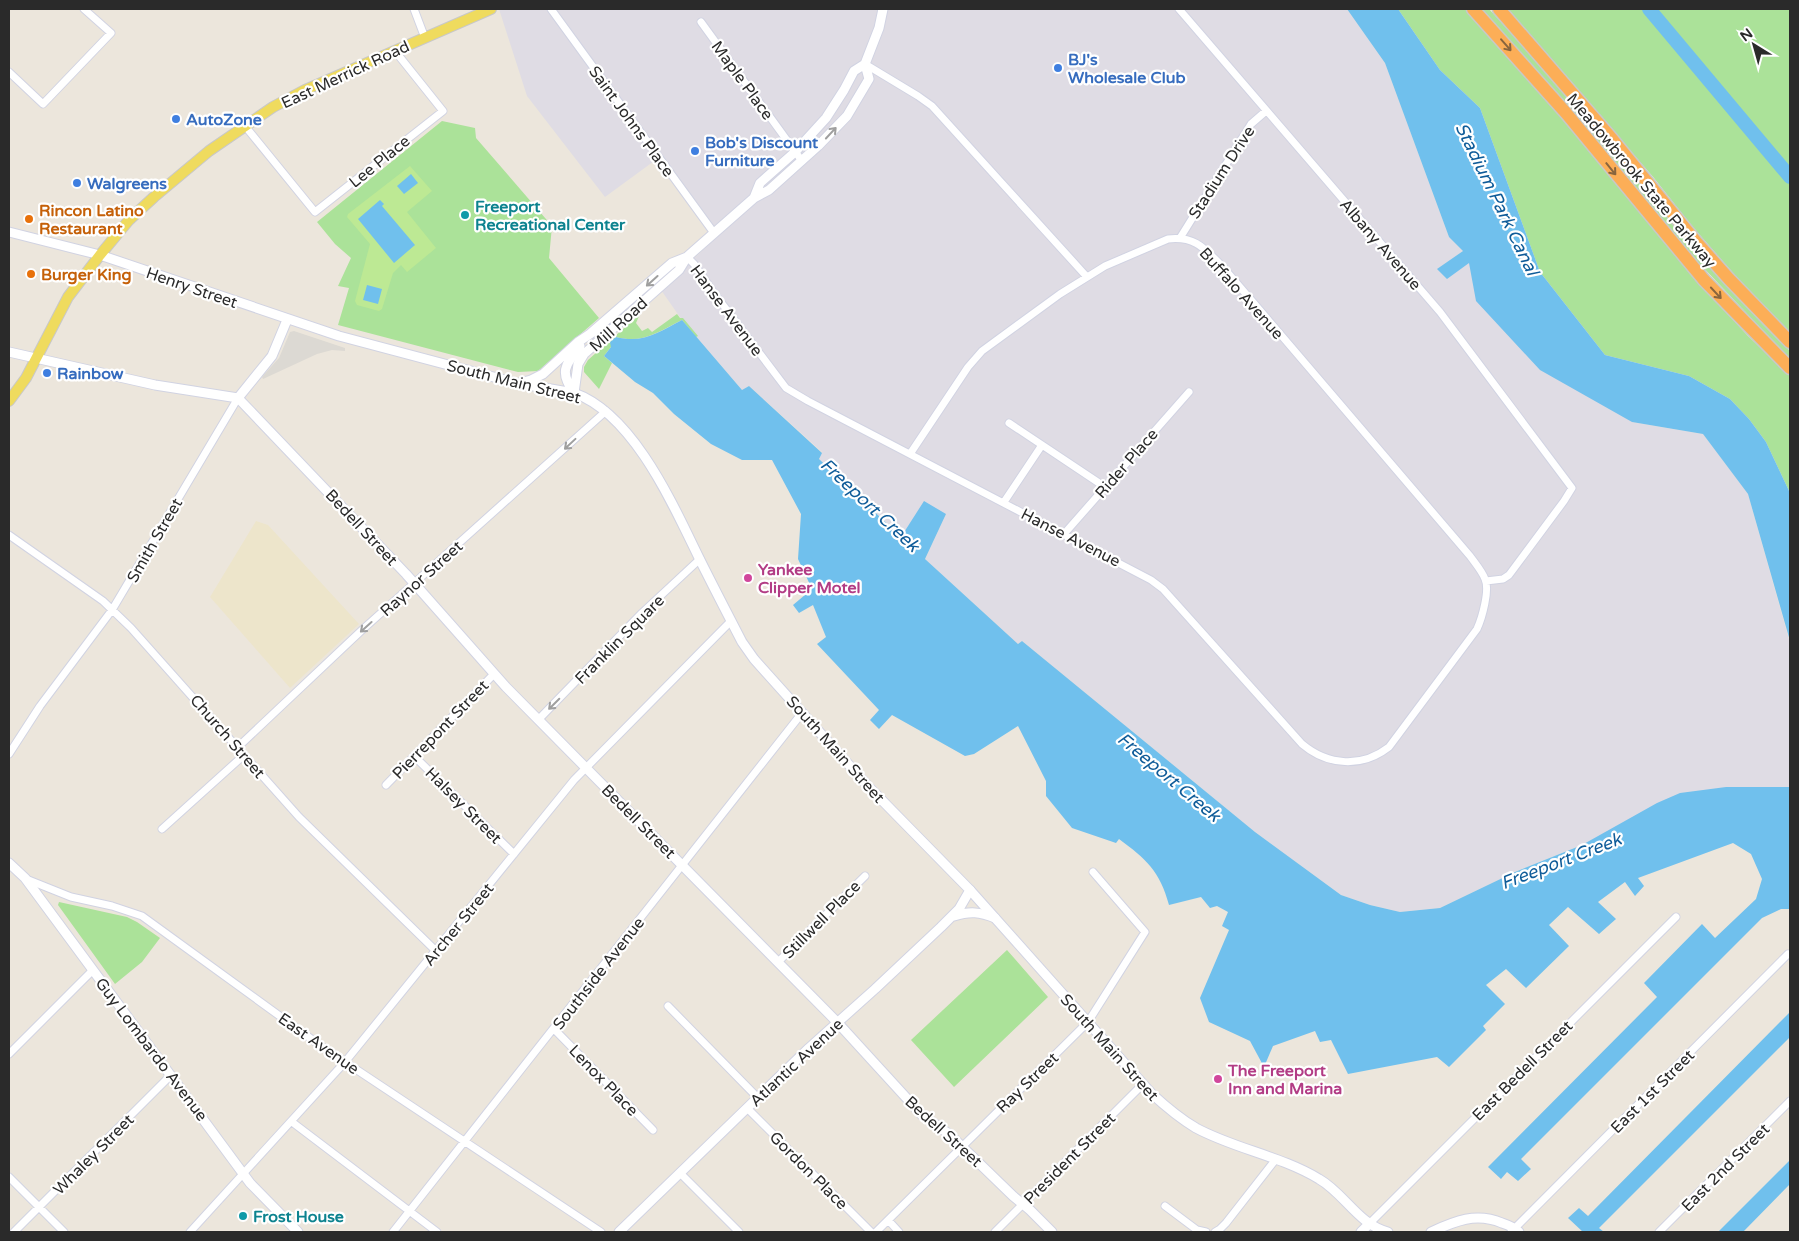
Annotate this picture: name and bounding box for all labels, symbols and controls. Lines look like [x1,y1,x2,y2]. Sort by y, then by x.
north arrow [1729,20,1779,70]
text: N [1737,25,1756,45]
street label: East Merrick Road [278,36,413,113]
street label: Maple Place [707,37,778,124]
one-way arrow [1500,38,1511,51]
place label: BJ's Wholesale Club [1068,50,1186,88]
street label: Saint Johns Place [584,62,678,181]
marker: BJ's Wholesale Club [1052,62,1064,74]
street label: Meadowbrook State Parkway [1562,89,1720,272]
place label: AutoZone [186,110,262,130]
marker: AutoZone [170,113,182,125]
water label: Stadium Park Canal [1451,119,1545,281]
street label: Stadium Drive [1184,122,1259,223]
one-way arrow [825,127,837,139]
street label: Lee Place [345,131,414,192]
place label: Bob's Discount Furniture [705,133,819,171]
marker: Bob's Discount Furniture [689,145,701,157]
one-way arrow [1606,162,1617,175]
place label: Walgreens [87,174,167,194]
marker: Walgreens [71,177,83,189]
street label: Albany Avenue [1335,195,1425,294]
place label: Freeport Recreational Center [475,197,626,235]
place label: Rincon Latino Restaurant [39,201,144,239]
marker: Freeport Recreational Center [459,209,471,221]
marker: Rincon Latino Restaurant [23,213,35,225]
street label: Buffalo Avenue [1195,244,1288,344]
street label: Hanse Avenue [685,261,767,360]
street label: Henry Street [143,263,240,313]
place label: Burger King [41,265,132,285]
marker: Burger King [25,268,37,280]
one-way arrow [645,275,658,287]
one-way arrow [1710,286,1722,299]
street label: Mill Road [585,293,652,356]
street label: South Main Street [445,356,583,408]
place label: Rainbow [57,364,124,384]
marker: Rainbow [41,367,53,379]
street label: Rider Place [1091,425,1163,503]
one-way arrow [563,438,576,450]
water label: Freeport Creek [816,454,925,557]
street label: Bedell Street [321,485,402,570]
street label: Smith Street [123,495,187,586]
street label: Hanse Avenue [1017,504,1124,572]
street label: Raynor Street [376,536,467,621]
place label: Yankee Clipper Motel [758,560,861,598]
marker: Yankee Clipper Motel [742,572,754,584]
street label: Franklin Square [571,591,669,689]
one-way arrow [359,622,372,633]
street label: Pierrepont Street [388,676,493,783]
street label: Church Street [185,691,269,783]
street label: South Main Street [782,692,889,807]
one-way arrow [548,698,560,711]
water label: Freeport Creek [1113,728,1226,827]
street label: Halsey Street [421,763,506,848]
street label: Bedell Street [597,780,680,863]
water label: Freeport Creek [1498,827,1626,894]
street label: Stillwell Place [778,876,865,963]
street label: Archer Street [419,879,498,970]
street label: Southside Avenue [549,913,649,1034]
street label: Guy Lombardo Avenue [91,974,212,1125]
street label: South Main Street [1056,990,1163,1105]
street label: East Avenue [274,1009,363,1079]
street label: Atlantic Avenue [746,1014,847,1111]
street label: East Bedell Street [1468,1016,1577,1125]
street label: Lenox Place [564,1041,642,1121]
street label: East 1st Street [1607,1046,1699,1138]
street label: Ray Street [992,1048,1063,1117]
place label: The Freeport Inn and Marina [1227,1061,1342,1099]
marker: The Freeport Inn and Marina [1212,1073,1224,1085]
street label: Bedell Street [901,1092,986,1172]
street label: President Street [1020,1109,1120,1209]
street label: Whaley Street [49,1110,138,1199]
street label: East 2nd Street [1677,1119,1774,1216]
street label: Gordon Place [765,1127,852,1214]
place label: Frost House [253,1207,344,1227]
marker: Frost House [237,1210,249,1222]

